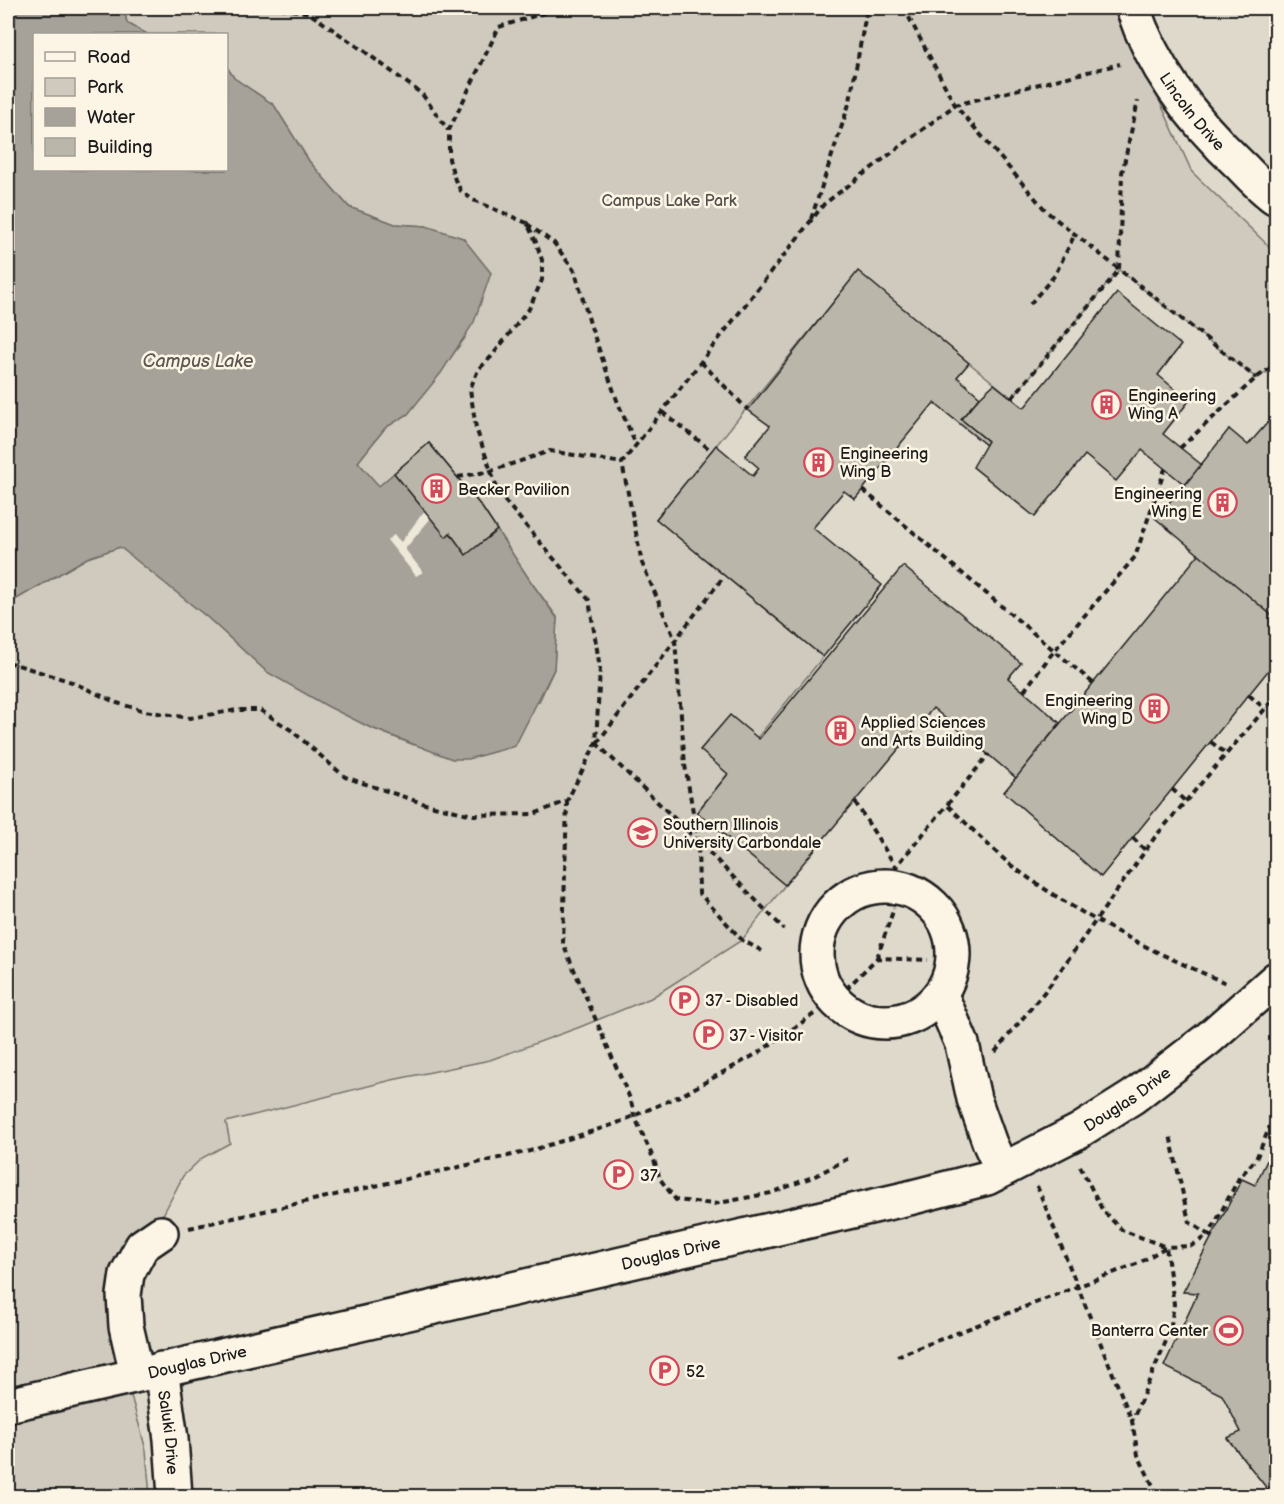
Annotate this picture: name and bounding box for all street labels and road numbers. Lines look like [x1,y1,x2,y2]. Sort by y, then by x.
street label: Lincoln Drive [1155,70,1228,156]
street label: Douglas Drive [1081,1063,1175,1136]
street label: Douglas Drive [620,1234,723,1275]
street label: Douglas Drive [146,1342,249,1384]
street label: Saluki Drive [153,1389,182,1476]

